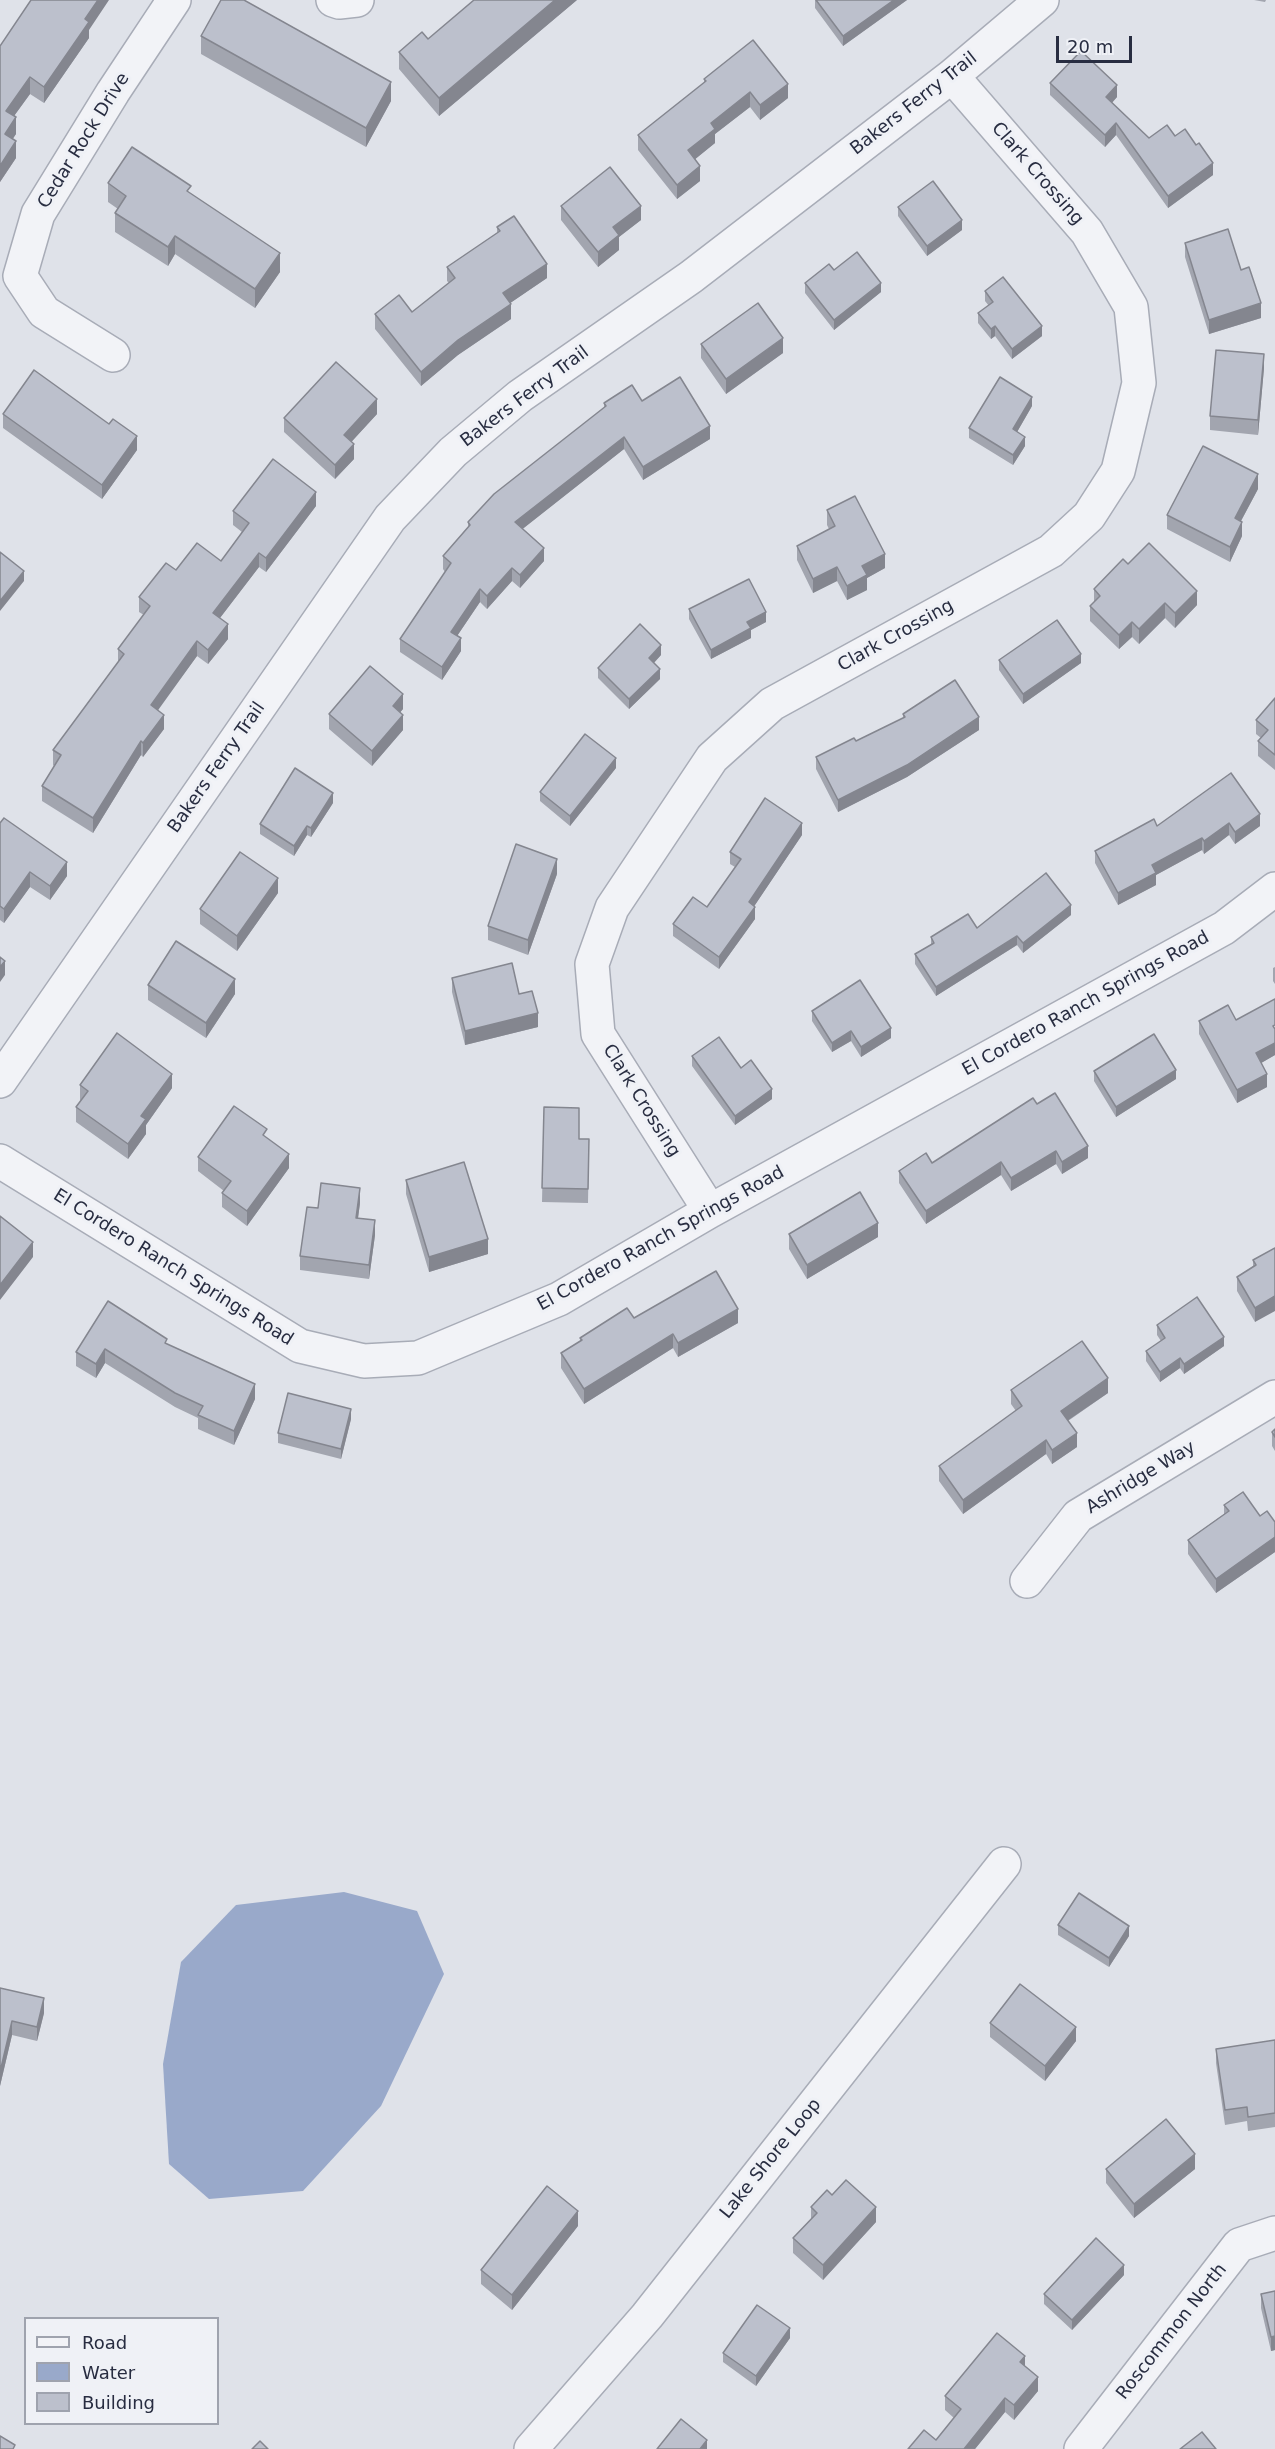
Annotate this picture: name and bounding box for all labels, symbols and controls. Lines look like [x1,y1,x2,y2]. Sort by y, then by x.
scale bar [1059,24,1136,62]
text: 20 m [1067,36,1113,57]
street label: Bakers Ferry Trail [846,48,982,160]
street label: Cedar Rock Drive [34,69,134,213]
street label: Clark Crossing [986,118,1088,230]
street label: Bakers Ferry Trail [457,342,593,452]
street label: Clark Crossing [834,595,958,677]
street label: Bakers Ferry Trail [164,698,270,838]
street label: El Cordero Ranch Springs Road [959,927,1213,1081]
street label: Clark Crossing [598,1040,684,1162]
street label: El Cordero Ranch Springs Road [534,1162,788,1316]
street label: El Cordero Ranch Springs Road [49,1185,297,1351]
street label: Ashridge Way [1083,1437,1199,1519]
street label: Lake Shore Loop [716,2095,826,2223]
street label: Roscommon North [1112,2260,1232,2404]
legend [24,2317,219,2425]
text: Road [82,2332,127,2353]
text: Water [82,2362,135,2383]
text: Building [82,2392,155,2413]

